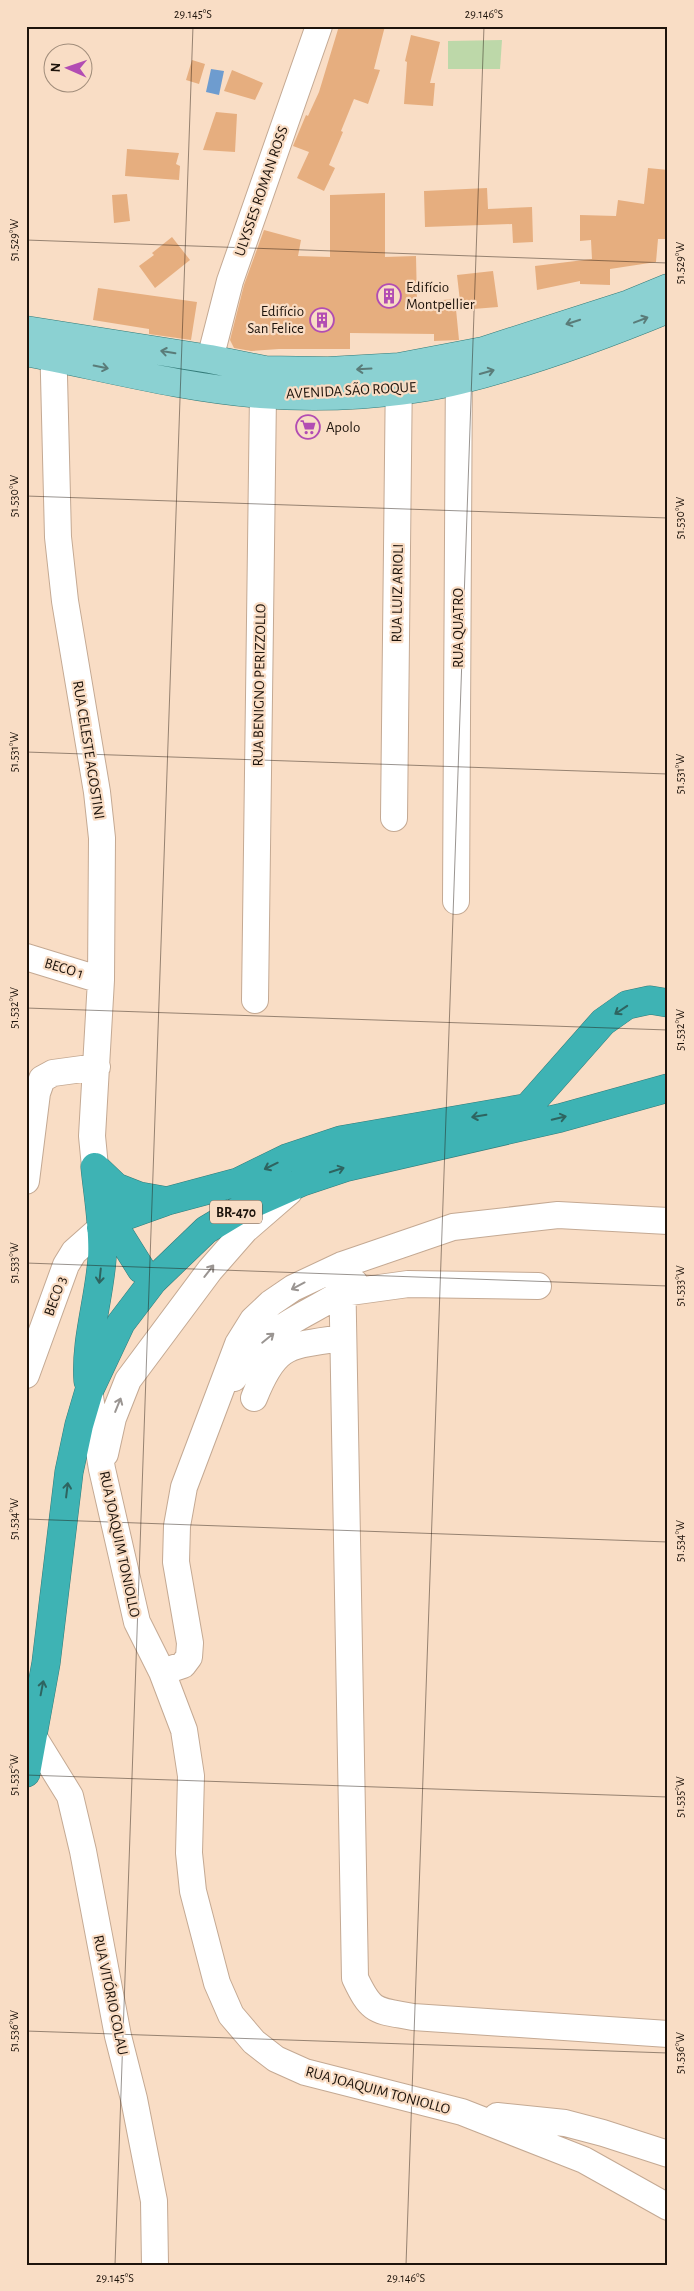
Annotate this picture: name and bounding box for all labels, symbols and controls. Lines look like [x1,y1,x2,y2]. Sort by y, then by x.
text: 29.145°S [174,8,212,20]
text: 29.146°S [465,8,504,20]
north arrow [42,42,92,92]
text: N [49,62,63,73]
street label: ULYSSES ROMAN ROSS [232,124,291,258]
text: 51.529°W [8,219,20,261]
text: 51.529°W [674,242,686,284]
place label: Edifício Montpellier [406,280,475,312]
building icon: Edifício Montpellier [376,283,402,309]
place label: Edifício San Felice [247,304,304,336]
building icon: Edifício San Felice [309,307,335,333]
one-way arrow [632,315,648,324]
one-way arrow [565,318,581,328]
one-way arrow [160,347,176,357]
one-way arrow [93,362,109,372]
one-way arrow [356,364,372,374]
one-way arrow [478,367,494,377]
street label: AVENIDA SÃO ROQUE [285,379,417,401]
supermarket icon: Apolo [295,414,321,440]
place label: Apolo [326,420,360,435]
text: 51.530°W [8,474,20,517]
text: 51.530°W [674,496,686,539]
street label: RUA LUIZ ARIOLI [389,543,406,643]
street label: RUA QUATRO [451,588,466,668]
street label: RUA BENIGNO PERIZZOLLO [251,603,268,767]
street label: RUA CELESTE AGOSTINI [70,680,107,820]
text: 51.531°W [8,732,20,772]
text: 51.531°W [674,754,686,794]
street label: BECO 1 [43,955,85,981]
text: 51.532°W [8,987,20,1029]
one-way arrow [615,1005,629,1015]
text: 51.532°W [674,1009,686,1051]
one-way arrow [471,1111,487,1121]
one-way arrow [550,1113,566,1122]
one-way arrow [264,1162,279,1171]
one-way arrow [329,1165,344,1174]
road number: BR-470 [210,1200,262,1224]
text: 51.533°W [8,1242,20,1284]
one-way arrow [204,1264,214,1278]
text: 51.533°W [674,1265,686,1307]
one-way arrow [95,1268,105,1284]
street label: BECO 3 [41,1274,70,1318]
one-way arrow [291,1282,306,1291]
one-way arrow [262,1333,275,1344]
one-way arrow [114,1398,123,1413]
street label: RUA JOAQUIM TONIOLLO [97,1470,142,1619]
one-way arrow [62,1482,72,1498]
text: 51.534°W [8,1498,20,1540]
text: 51.534°W [674,1520,686,1562]
one-way arrow [37,1681,47,1697]
text: 51.535°W [8,1754,20,1796]
text: 51.535°W [674,1776,686,1818]
street label: RUA VITÓRIO COLAU [90,1933,133,2056]
text: 51.536°W [8,2010,20,2052]
text: 51.536°W [674,2032,686,2074]
street label: RUA JOAQUIM TONIOLLO [304,2064,452,2117]
text: 29.145°S [96,2272,134,2284]
text: 29.146°S [387,2272,426,2284]

